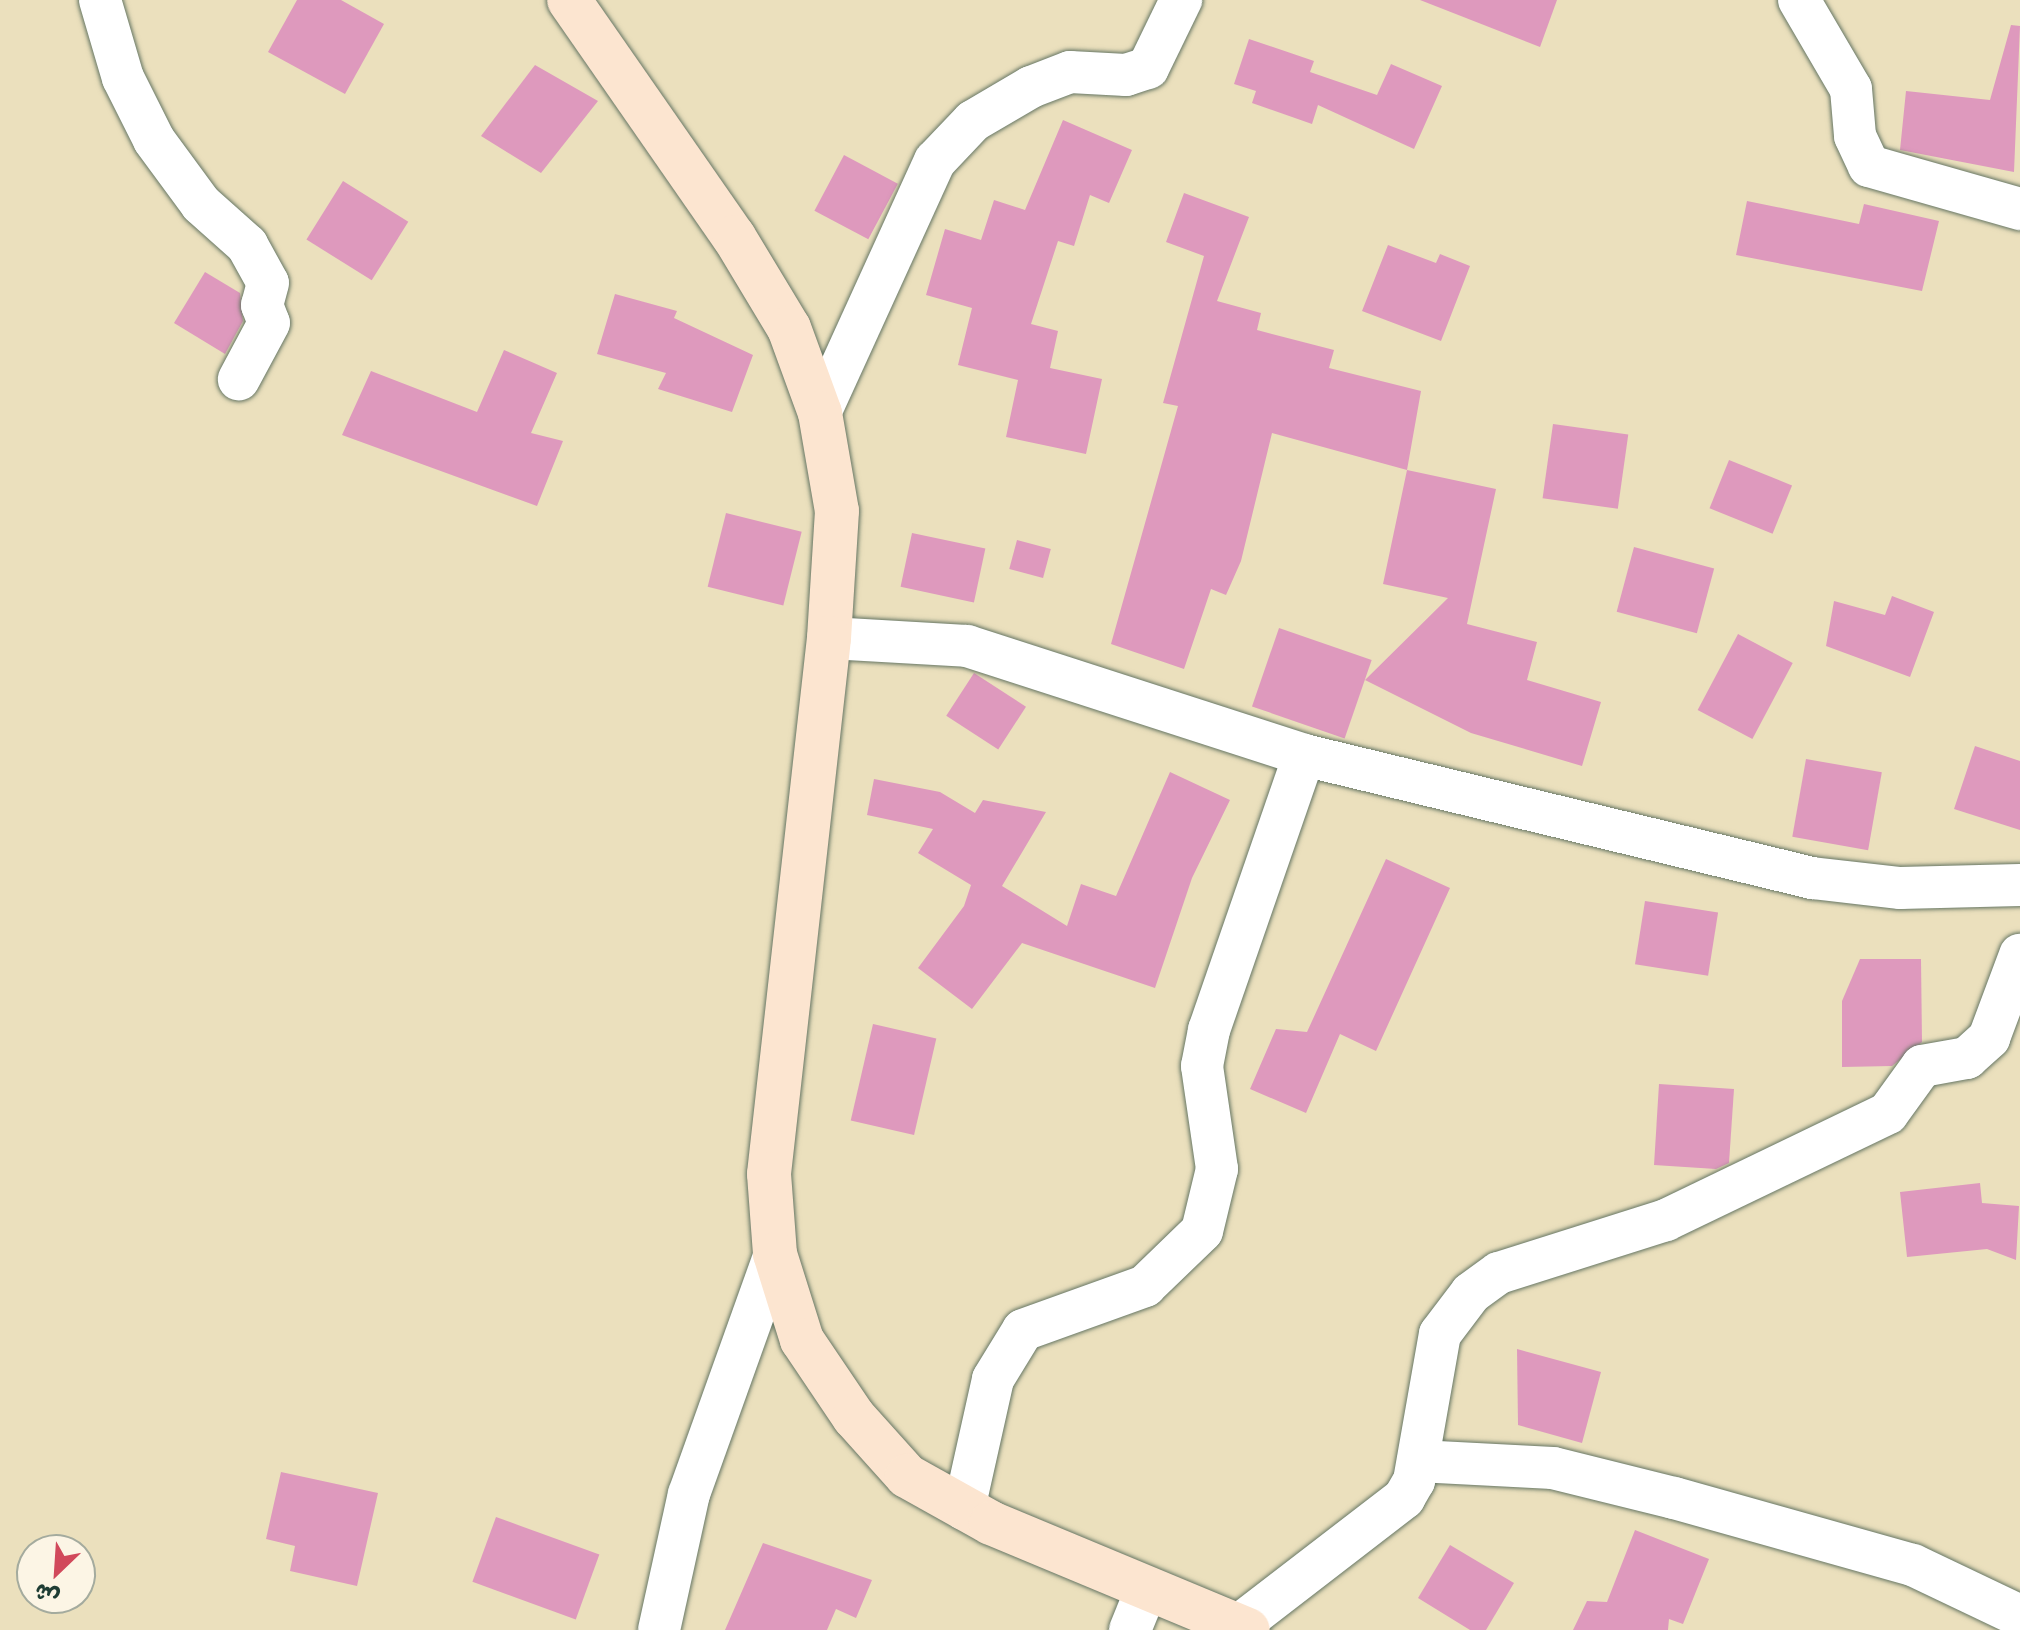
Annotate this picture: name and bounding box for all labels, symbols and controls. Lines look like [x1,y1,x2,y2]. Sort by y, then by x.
north arrow [16,1534,96,1614]
text: ش [30,1577,63,1612]

